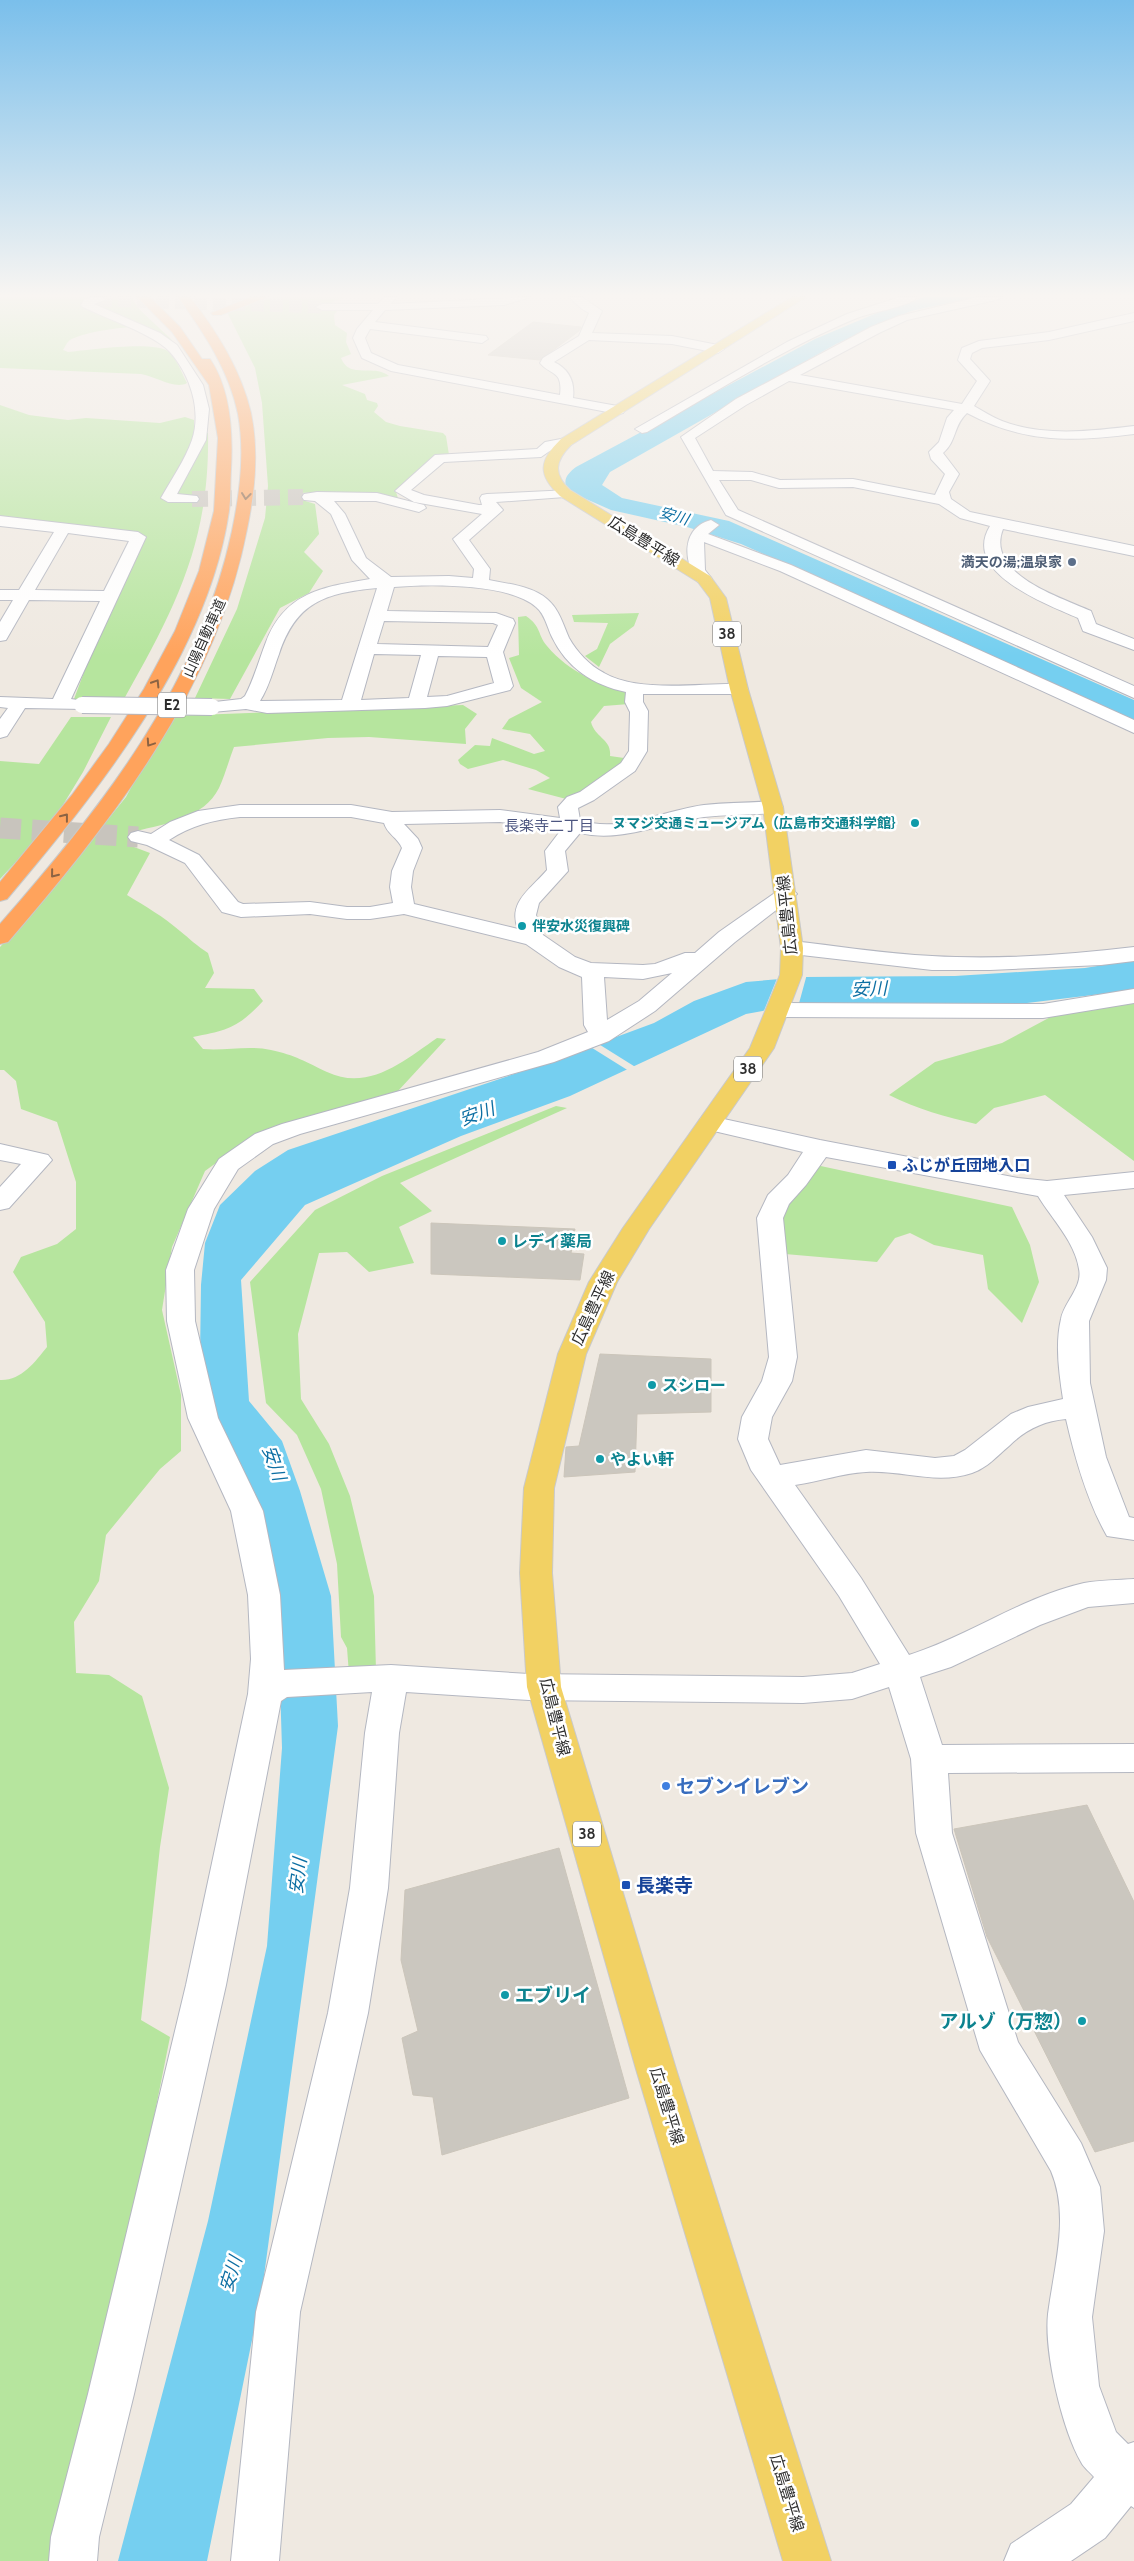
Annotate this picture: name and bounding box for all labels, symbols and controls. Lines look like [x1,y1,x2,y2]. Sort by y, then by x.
one-way arrow [241,492,252,500]
water label: 安川 [657,503,693,529]
street label: 広島豊平線 [605,512,683,570]
place label: 満天の湯;温泉家 [961,553,1062,571]
marker: 満天の湯;温泉家 [1066,556,1078,568]
street label: 山陽自動車道 [179,596,229,680]
road number: 38 [713,622,741,646]
one-way arrow [149,679,159,688]
road number: E2 [158,692,186,718]
one-way arrow [147,737,156,746]
one-way arrow [59,814,68,823]
place label: ヌマジ交通ミュージアム（広島市交通科学館｝ [612,814,905,832]
district label: 長楽寺二丁目 [504,817,594,835]
marker: ヌマジ交通ミュージアム（広島市交通科学館｝ [909,817,921,829]
one-way arrow [51,868,59,877]
street label: 広島豊平線 [773,874,801,956]
place label: 伴安水災復興碑 [532,917,630,935]
marker: 伴安水災復興碑 [516,920,528,932]
water label: 安川 [851,977,889,1001]
road number: 38 [734,1056,762,1082]
water label: 安川 [456,1097,500,1130]
place label: ふじが丘団地入口 [902,1156,1030,1175]
marker: ふじが丘団地入口 [886,1159,898,1171]
place label: レデイ薬局 [512,1232,592,1251]
marker: レデイ薬局 [496,1235,508,1247]
street label: 広島豊平線 [567,1268,619,1348]
place label: スシロー [662,1376,726,1395]
marker: スシロー [646,1379,658,1391]
water label: 安川 [258,1442,291,1486]
place label: やよい軒 [610,1450,674,1469]
marker: やよい軒 [594,1453,606,1465]
street label: 広島豊平線 [536,1676,574,1758]
place label: セブンイレブン [676,1775,809,1798]
marker: セブンイレブン [660,1780,672,1792]
road number: 38 [573,1822,601,1846]
water label: 安川 [285,1855,311,1895]
place label: 長楽寺 [636,1874,693,1897]
marker: 長楽寺 [620,1879,632,1891]
place label: エブリイ [515,1984,591,2007]
marker: エブリイ [499,1989,511,2001]
place label: アルゾ（万惣） [939,2010,1072,2033]
marker: アルゾ（万惣） [1076,2015,1088,2027]
street label: 広島豊平線 [646,2065,688,2147]
water label: 安川 [215,2252,247,2294]
street label: 広島豊平線 [766,2452,808,2534]

